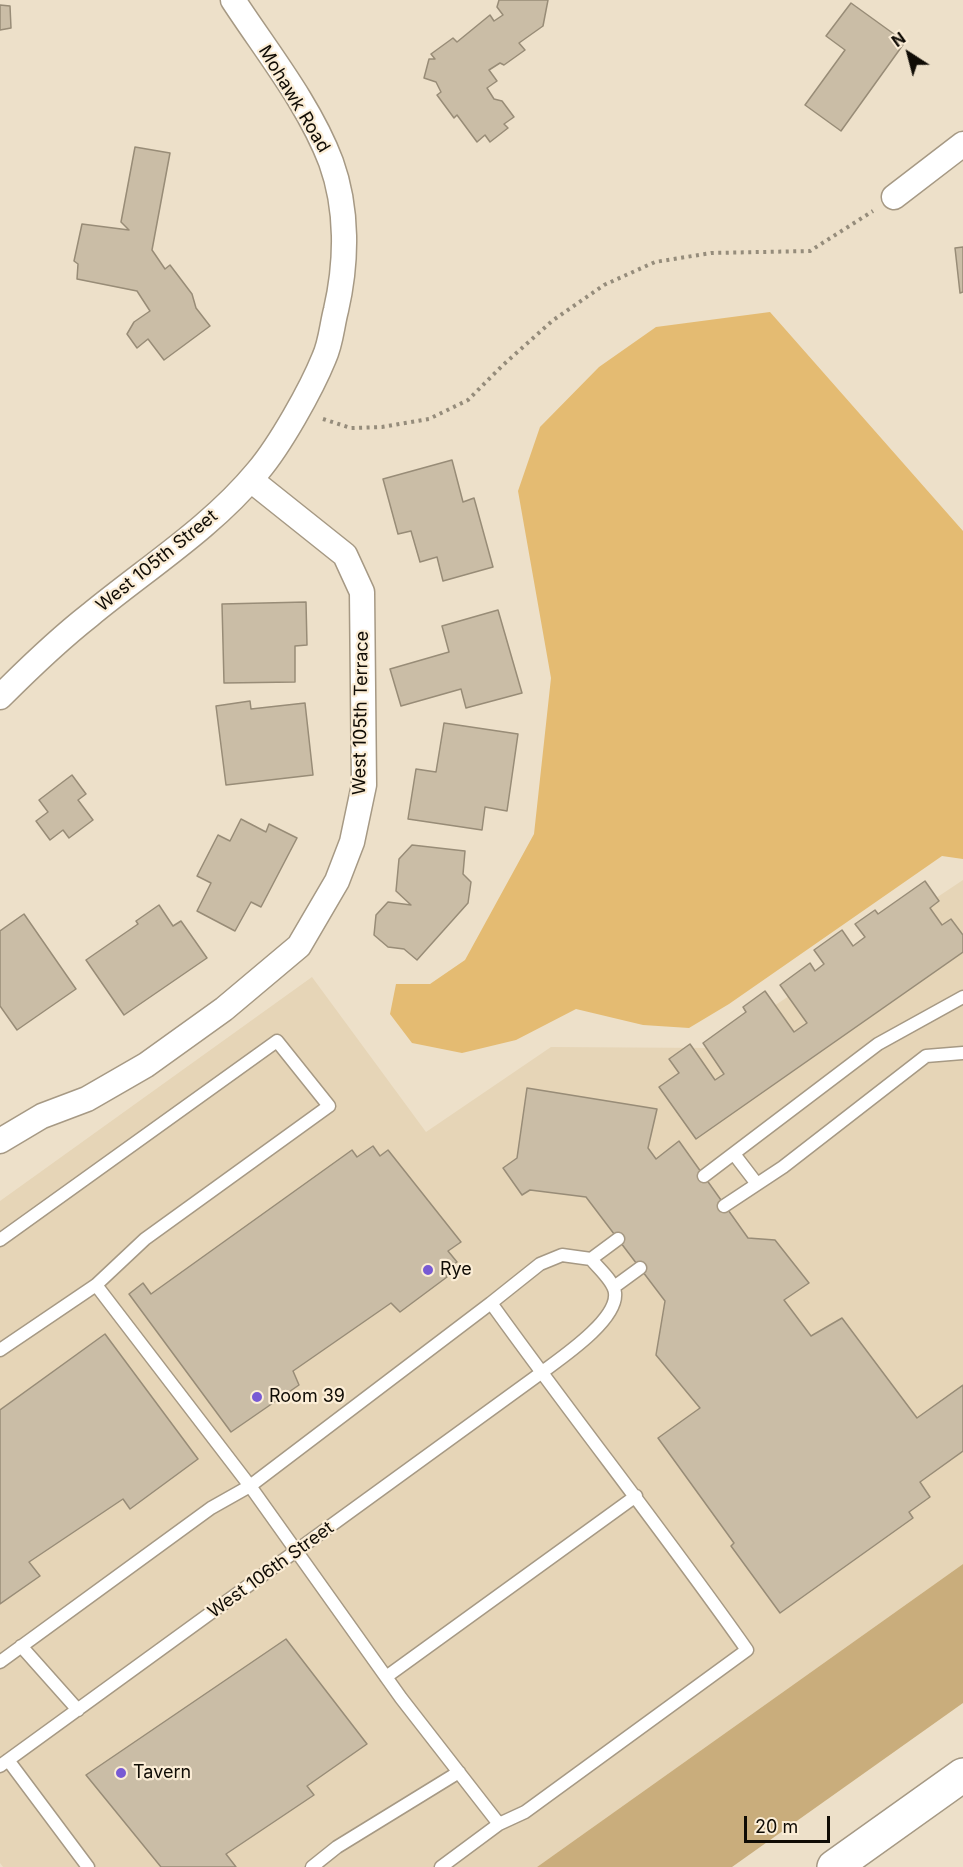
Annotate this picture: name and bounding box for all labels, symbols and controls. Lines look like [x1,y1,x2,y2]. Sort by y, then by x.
north arrow [879,24,939,84]
text: N [888,28,909,51]
street label: Mohawk Road [254,42,334,156]
street label: West 105th Street [92,505,222,617]
street label: West 105th Terrace [349,631,373,795]
place label: Rye [440,1259,472,1281]
marker: Rye [421,1263,435,1277]
place label: Room 39 [269,1386,345,1408]
marker: Room 39 [250,1390,264,1404]
street label: West 106th Street [204,1517,338,1623]
place label: Tavern [133,1762,191,1784]
marker: Tavern [114,1766,128,1780]
scale bar [747,1804,832,1842]
text: 20 m [755,1816,798,1837]

